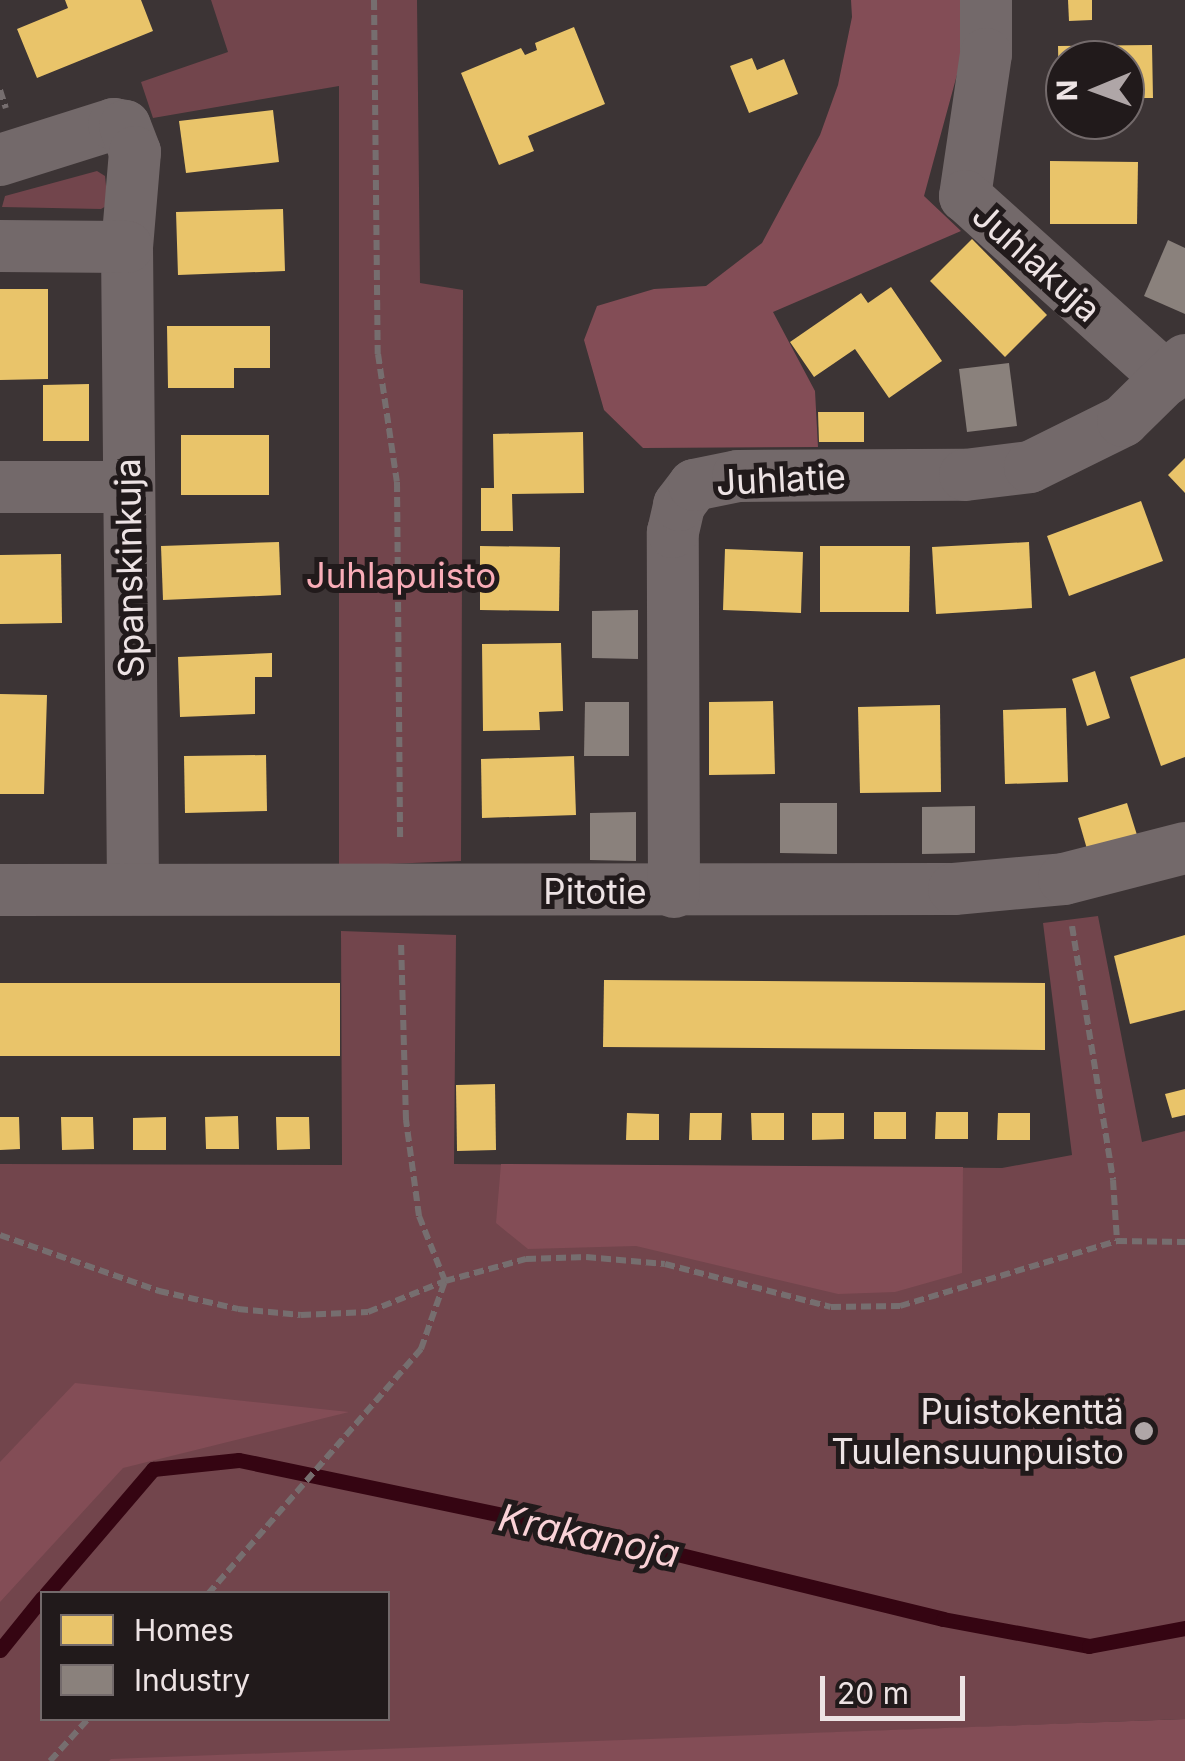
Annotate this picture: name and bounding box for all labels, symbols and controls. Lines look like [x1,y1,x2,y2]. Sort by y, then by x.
north arrow [1045,40,1145,140]
text: N [1050,80,1084,101]
street label: Juhlakuja [964,194,1110,330]
street label: Juhlatie [715,455,847,503]
street label: Spanskinkuja [106,458,152,678]
park label: Juhlapuisto [306,554,496,596]
street label: Pitotie [543,870,647,912]
place label: Puistokenttä Tuulensuunpuisto [831,1390,1124,1472]
marker: Puistokenttä Tuulensuunpuisto [1133,1420,1155,1442]
water label: Krakanoja [494,1495,684,1577]
legend [40,1591,390,1721]
text: Homes [134,1612,234,1648]
scale bar [825,1656,970,1718]
text: Industry [134,1662,250,1698]
text: 20 m [837,1675,909,1711]

